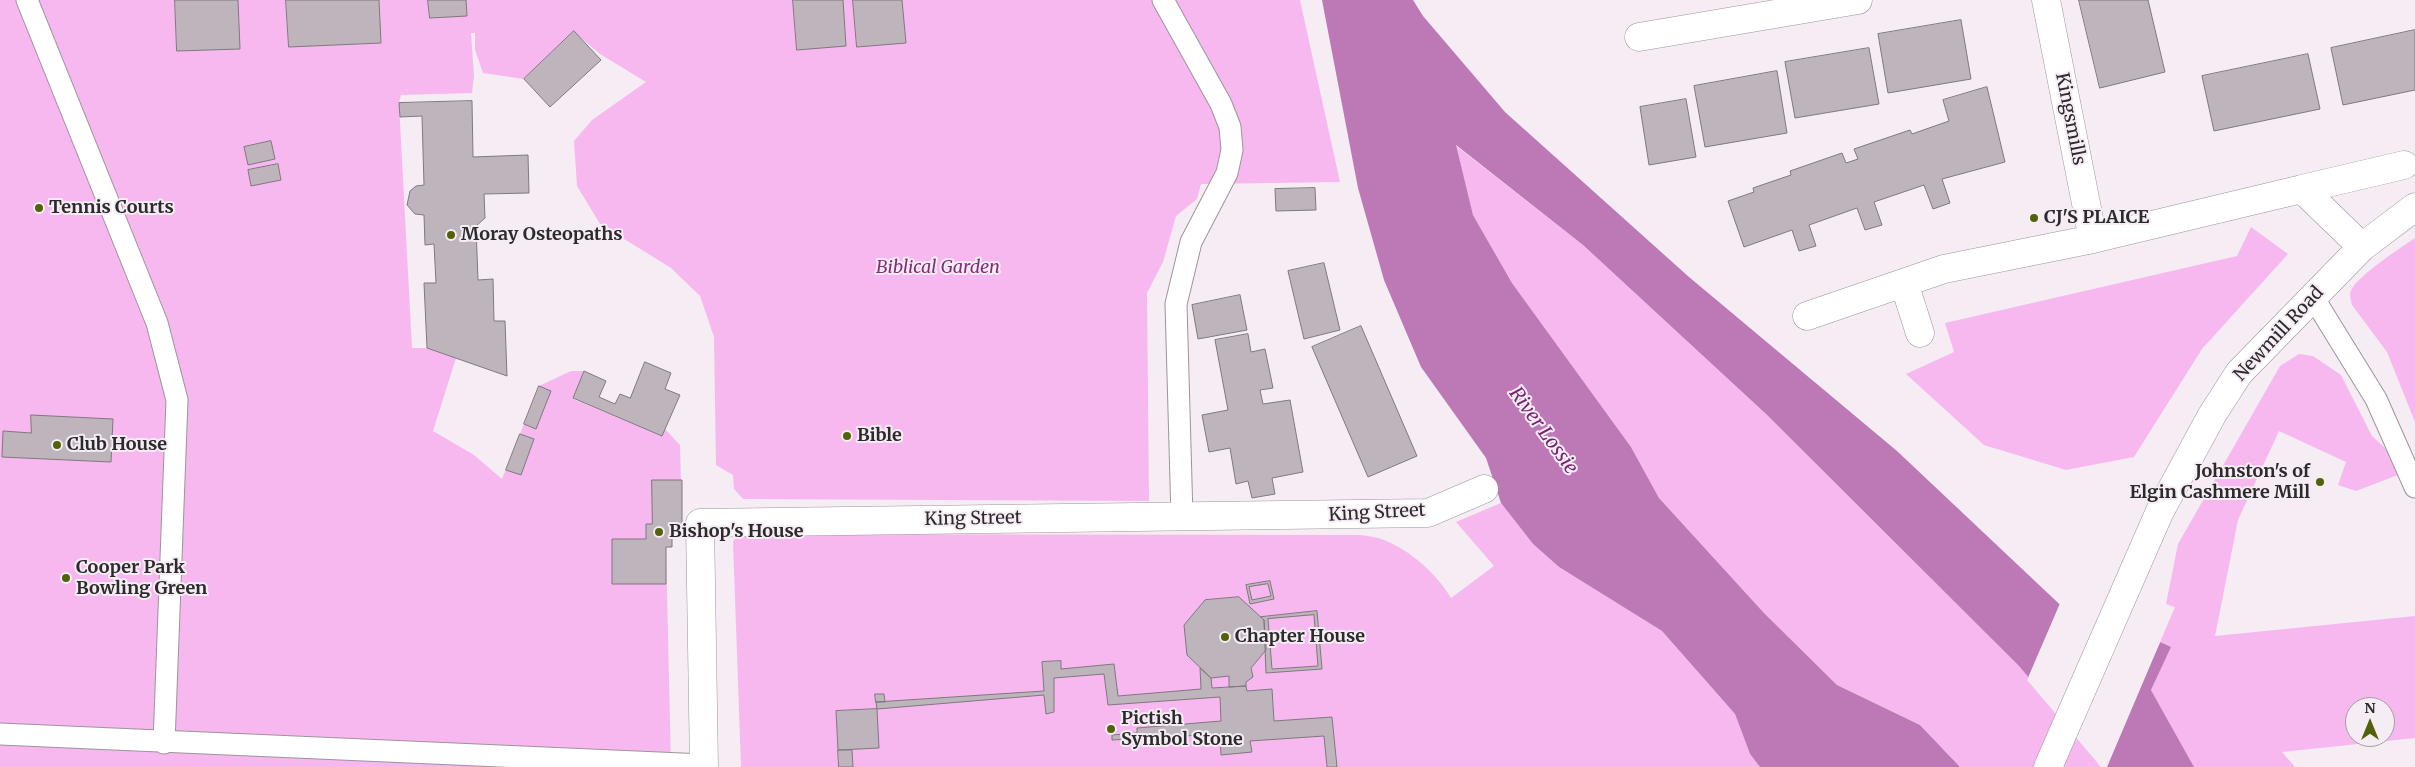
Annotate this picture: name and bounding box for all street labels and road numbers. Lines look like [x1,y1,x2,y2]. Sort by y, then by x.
street label: Kingsmills [2050,71,2090,167]
street label: Newmill Road [2230,282,2328,386]
street label: King Street [1328,500,1426,526]
street label: King Street [924,507,1022,531]

